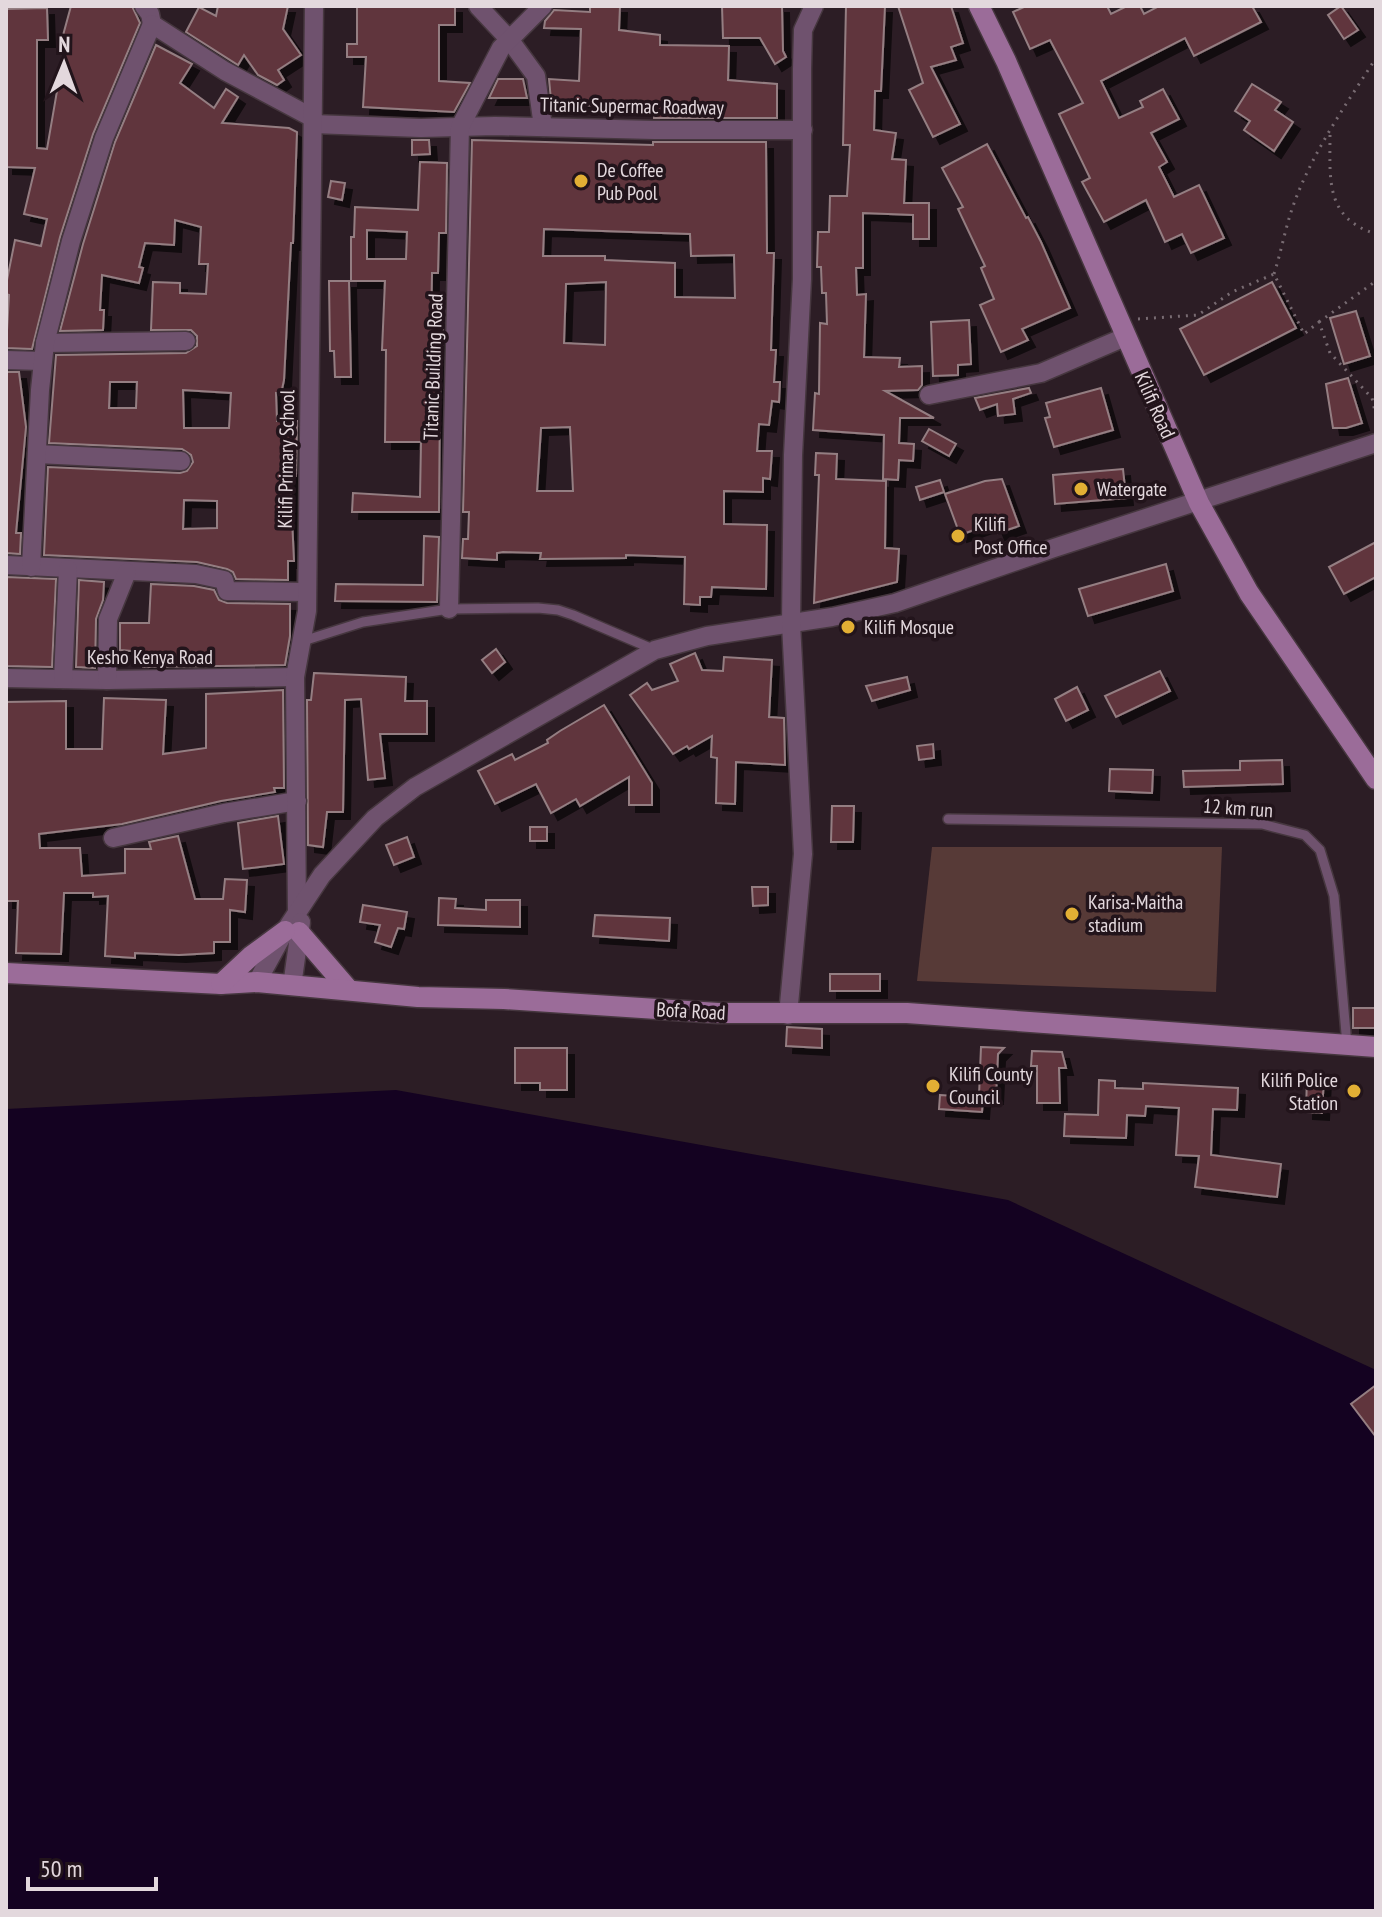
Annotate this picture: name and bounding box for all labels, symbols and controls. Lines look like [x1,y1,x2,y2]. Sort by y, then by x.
north arrow [24,24,104,104]
text: N [58,30,71,58]
street label: Titanic Supermac Roadway [540,91,725,121]
place label: De Coffee Pub Pool [597,157,664,206]
marker: De Coffee Pub Pool [572,172,590,190]
street label: Titanic Building Road [417,293,449,441]
street label: Kilifi Road [1129,368,1181,442]
street label: Kilifi Primary School [272,389,300,529]
place label: Watergate [1097,476,1167,502]
marker: Watergate [1072,480,1090,498]
place label: Kilifi Post Office [974,511,1047,560]
marker: Kilifi Post Office [949,527,967,545]
place label: Kilifi Mosque [864,614,954,640]
marker: Kilifi Mosque [839,618,857,636]
street label: Kesho Kenya Road [87,644,213,670]
street label: 12 km run [1202,793,1274,823]
place label: Karisa-Maitha stadium [1088,889,1183,938]
marker: Karisa-Maitha stadium [1063,905,1081,923]
street label: Bofa Road [656,996,726,1026]
place label: Kilifi County Council [949,1061,1033,1110]
place label: Kilifi Police Station [1261,1067,1338,1116]
marker: Kilifi County Council [924,1077,942,1095]
marker: Kilifi Police Station [1345,1082,1363,1100]
scale bar [28,1841,156,1891]
text: 50 m [40,1853,82,1884]

